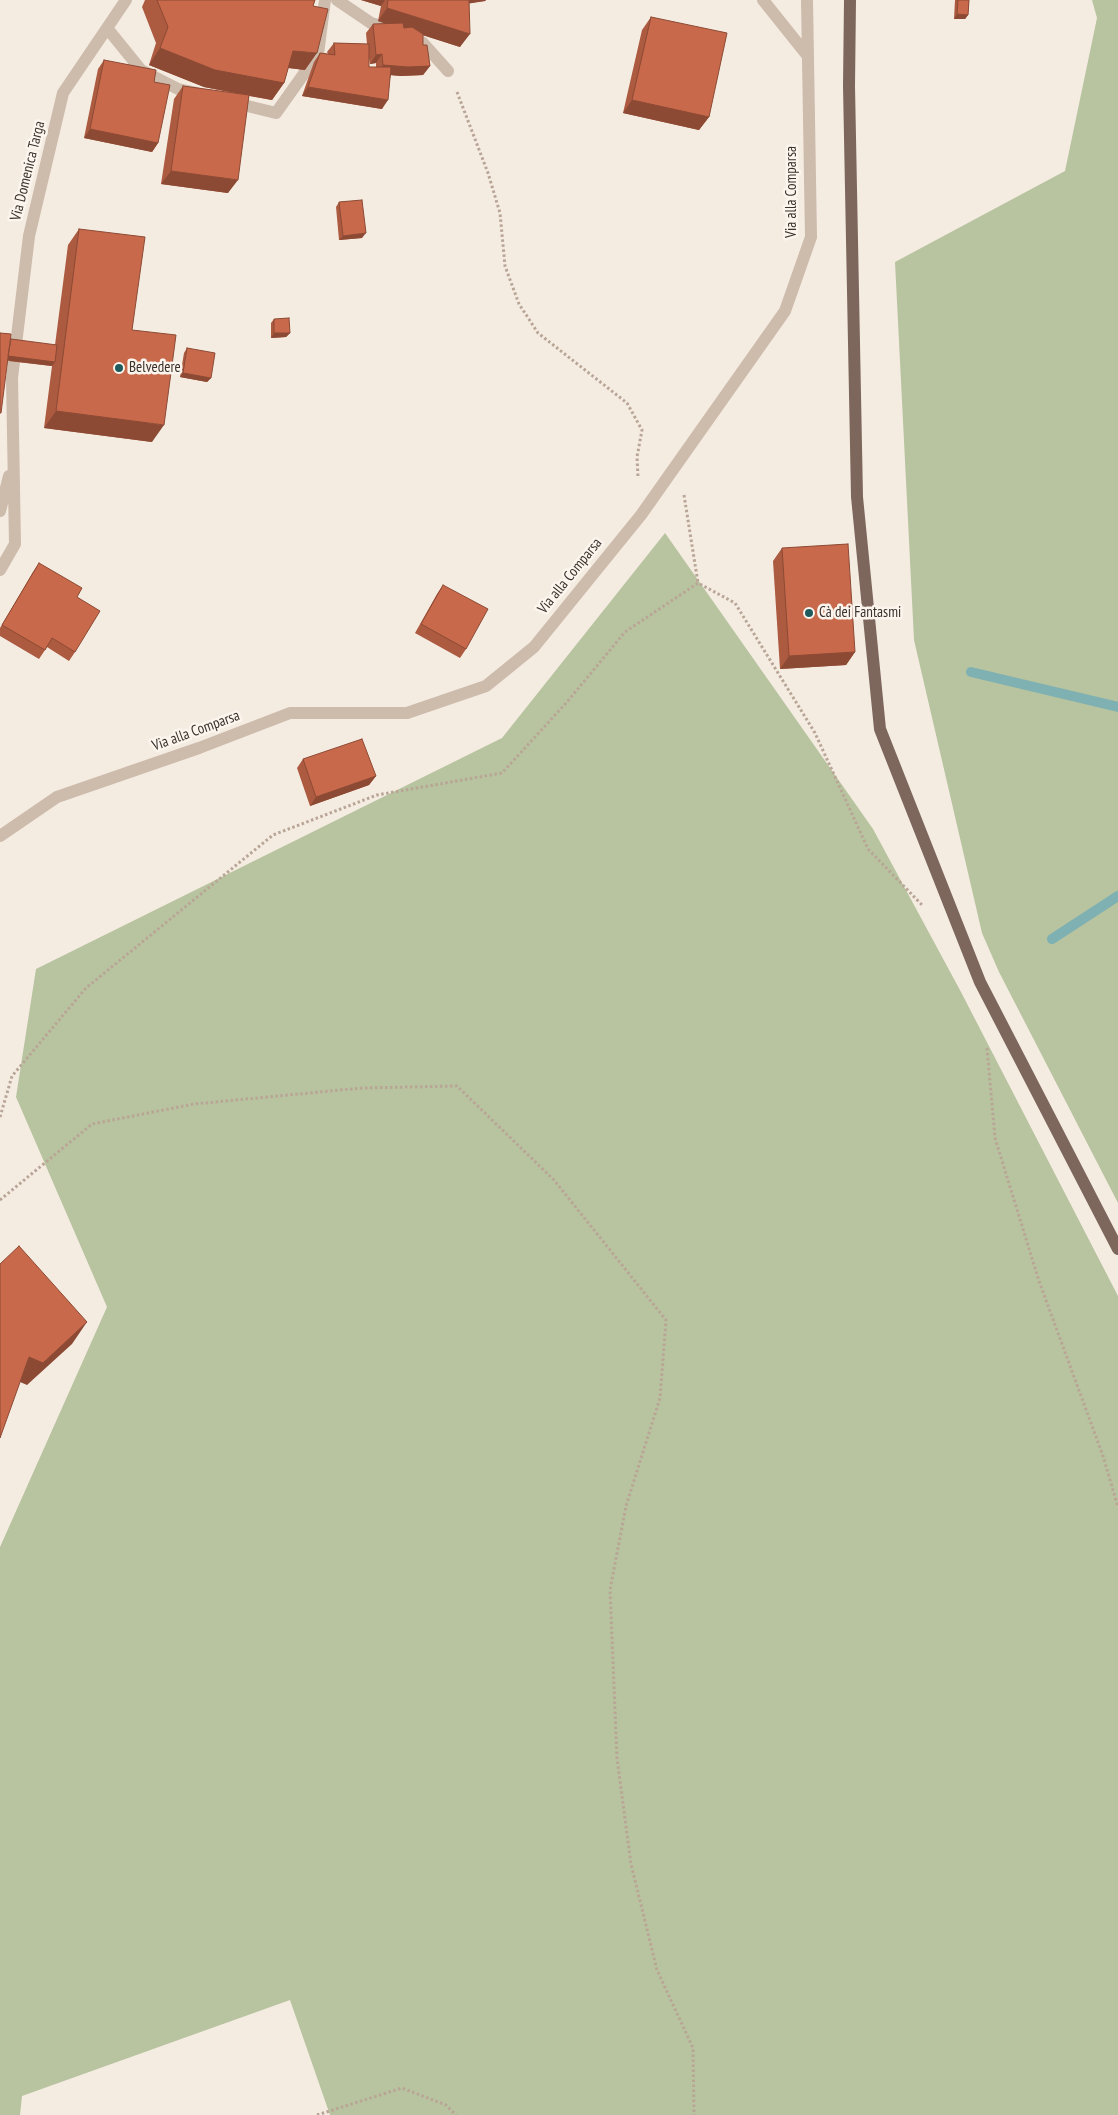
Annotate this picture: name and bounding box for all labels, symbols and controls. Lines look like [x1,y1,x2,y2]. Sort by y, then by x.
street label: Via Domenica Targa [7,119,49,223]
street label: Via alla Comparsa [783,146,801,238]
place label: Belvedere [129,359,181,377]
marker: Belvedere [113,362,125,374]
street label: Via alla Comparsa [534,535,606,617]
place label: Cà dei Fantasmi [819,604,901,622]
marker: Cà dei Fantasmi [803,607,815,619]
street label: Via alla Comparsa [150,707,242,755]

